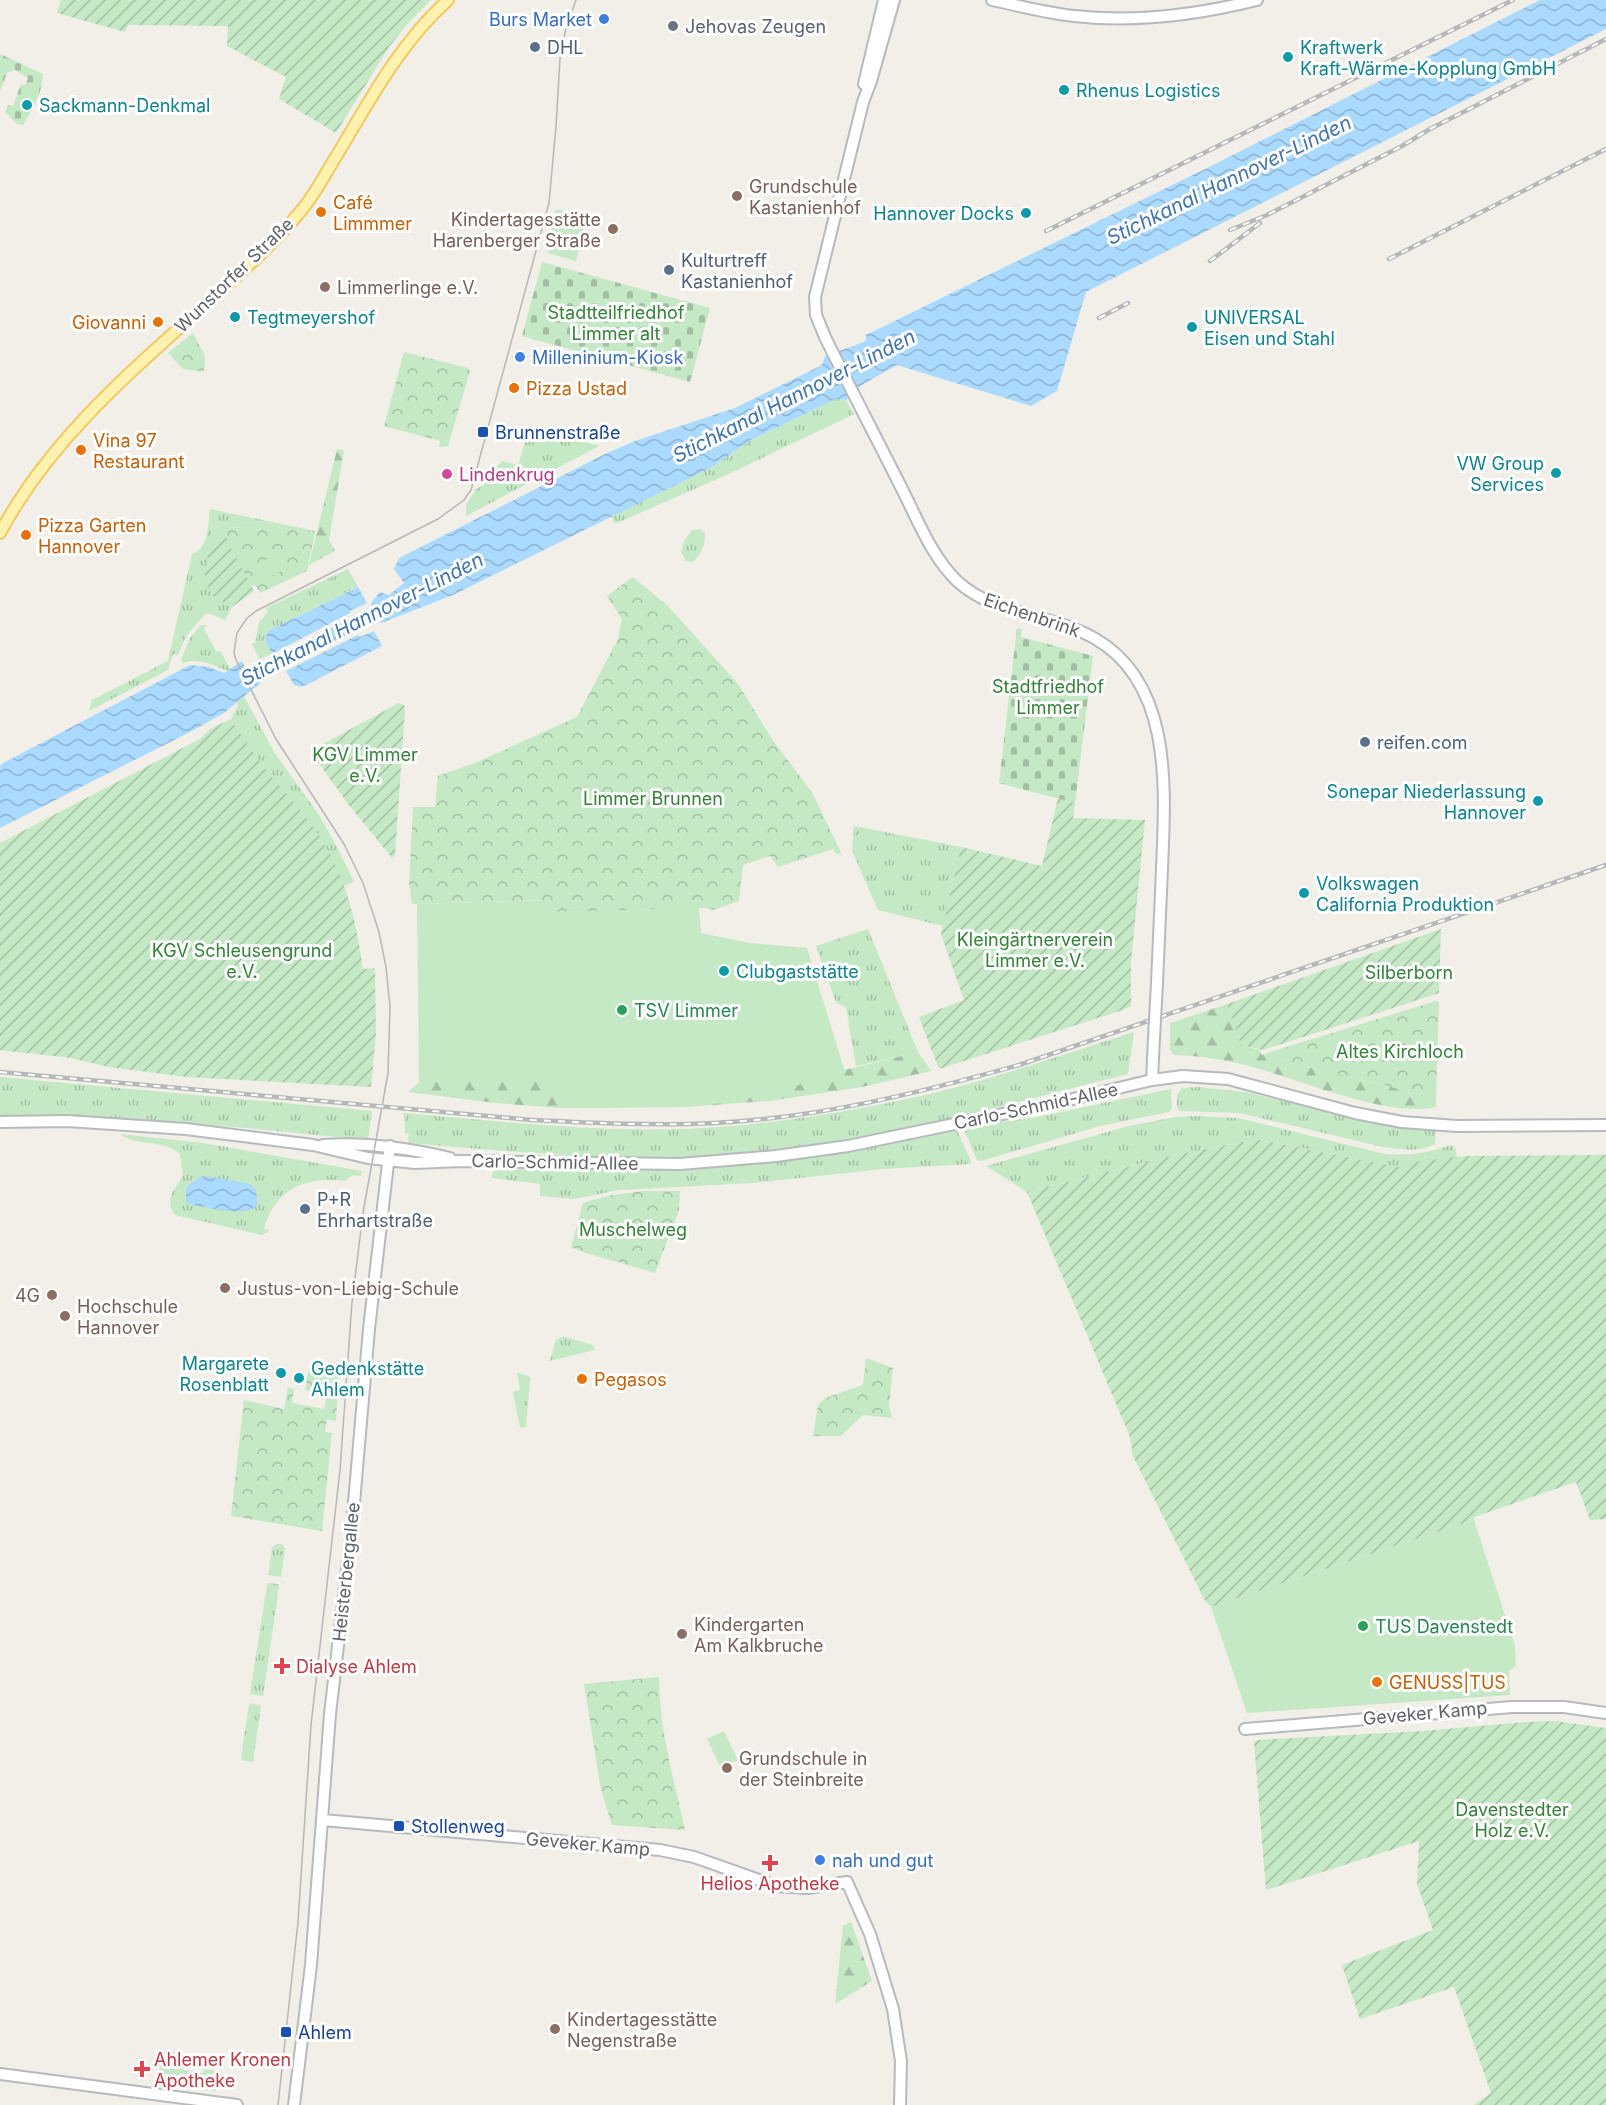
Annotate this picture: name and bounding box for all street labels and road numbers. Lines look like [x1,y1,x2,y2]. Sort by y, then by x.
street label: Wunstorfer Straße [170,213,298,337]
street label: Eichenbrink [981,589,1083,641]
street label: Carlo-Schmid-Allee [952,1078,1120,1134]
street label: Carlo-Schmid-Allee [471,1150,639,1174]
street label: Heisterbergallee [328,1501,364,1643]
street label: Geveker Kamp [1362,1697,1488,1729]
street label: Geveker Kamp [525,1828,651,1860]

